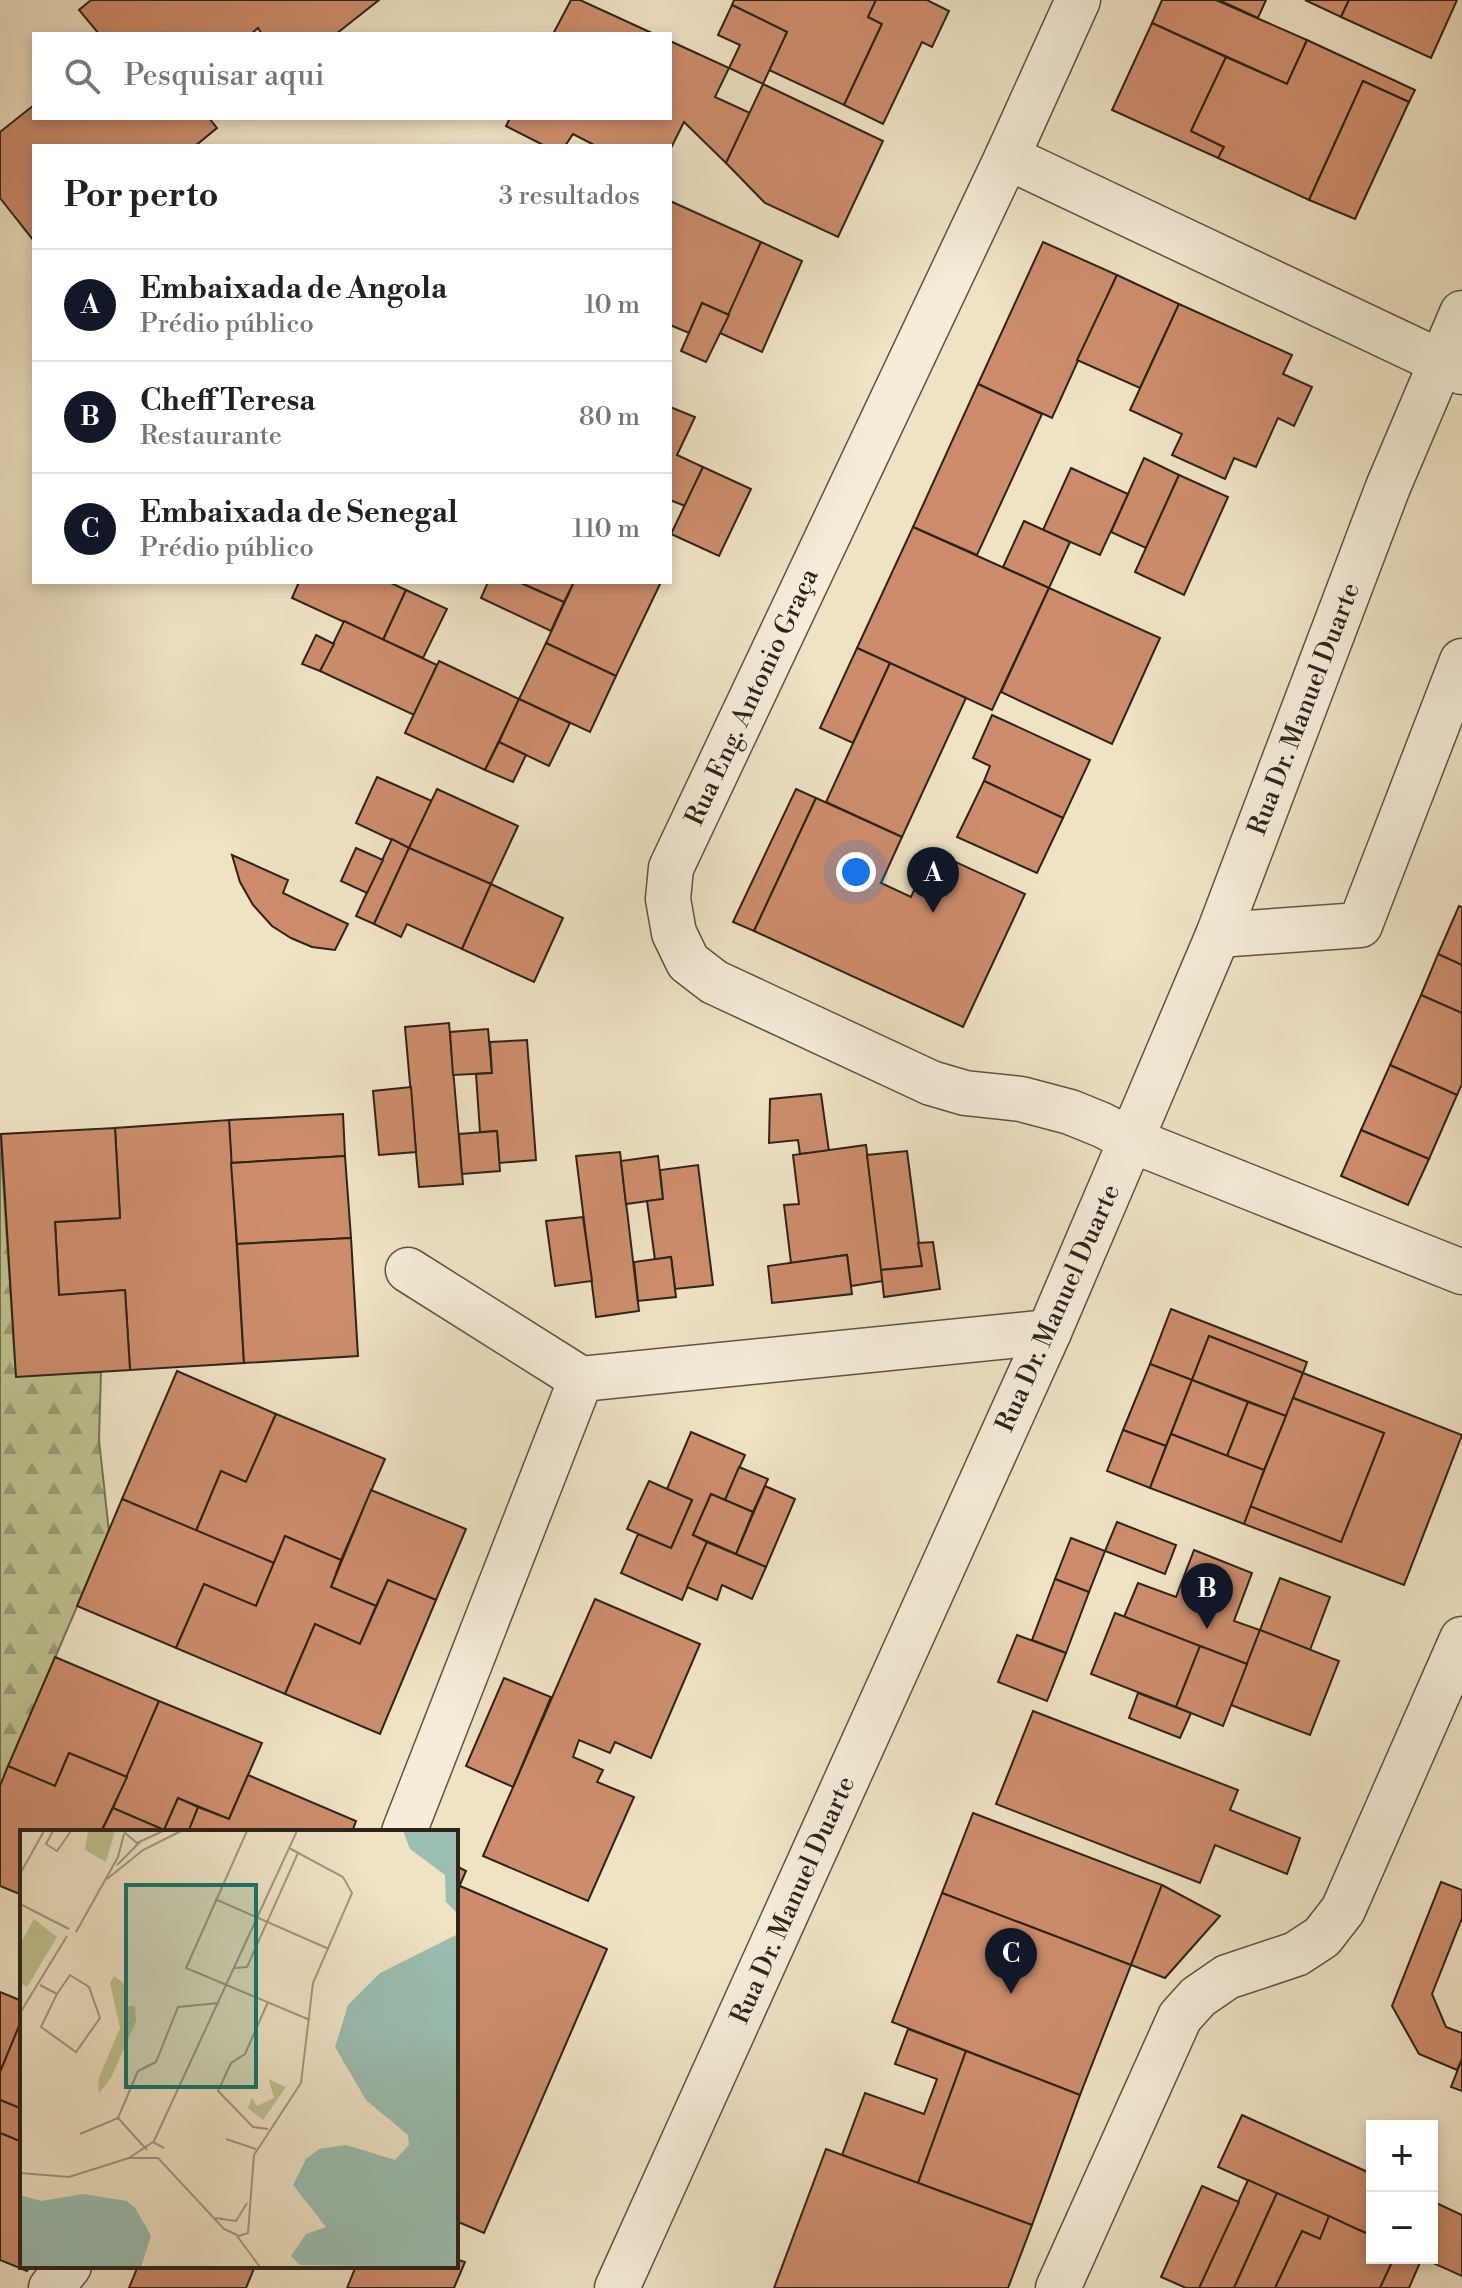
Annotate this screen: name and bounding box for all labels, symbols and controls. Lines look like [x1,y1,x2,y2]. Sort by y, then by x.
search box [32,32,672,120]
icon: search [60,54,104,98]
text: Pesquisar aqui [124,57,325,95]
text: Por perto [64,175,219,217]
text: 3 resultados [499,180,640,212]
text: Embaixada de Angola [140,270,447,308]
text: A [81,289,99,321]
text: 10 m [584,289,640,321]
text: Prédio público [140,308,314,340]
text: Cheff Teresa [140,382,316,420]
text: B [80,401,100,433]
text: 80 m [579,401,640,433]
text: Restaurante [140,420,282,452]
text: Embaixada de Senegal [140,494,458,532]
text: C [81,513,99,545]
text: 110 m [572,513,640,545]
text: Prédio público [140,532,314,564]
street label: Rua Eng. Antonio Graça [678,563,826,831]
street label: Rua Dr. Manuel Duarte [1241,578,1367,840]
pin: A [907,847,959,913]
your location [836,852,876,892]
street label: Rua Dr. Manuel Duarte [989,1179,1127,1437]
pin: B [1181,1563,1233,1629]
street label: Rua Dr. Manuel Duarte [724,1771,862,2029]
inset map [20,1830,458,2268]
pin: C [985,1928,1037,1994]
map controls [1366,2120,1438,2264]
button: + [1366,2120,1438,2192]
button: − [1366,2192,1438,2264]

